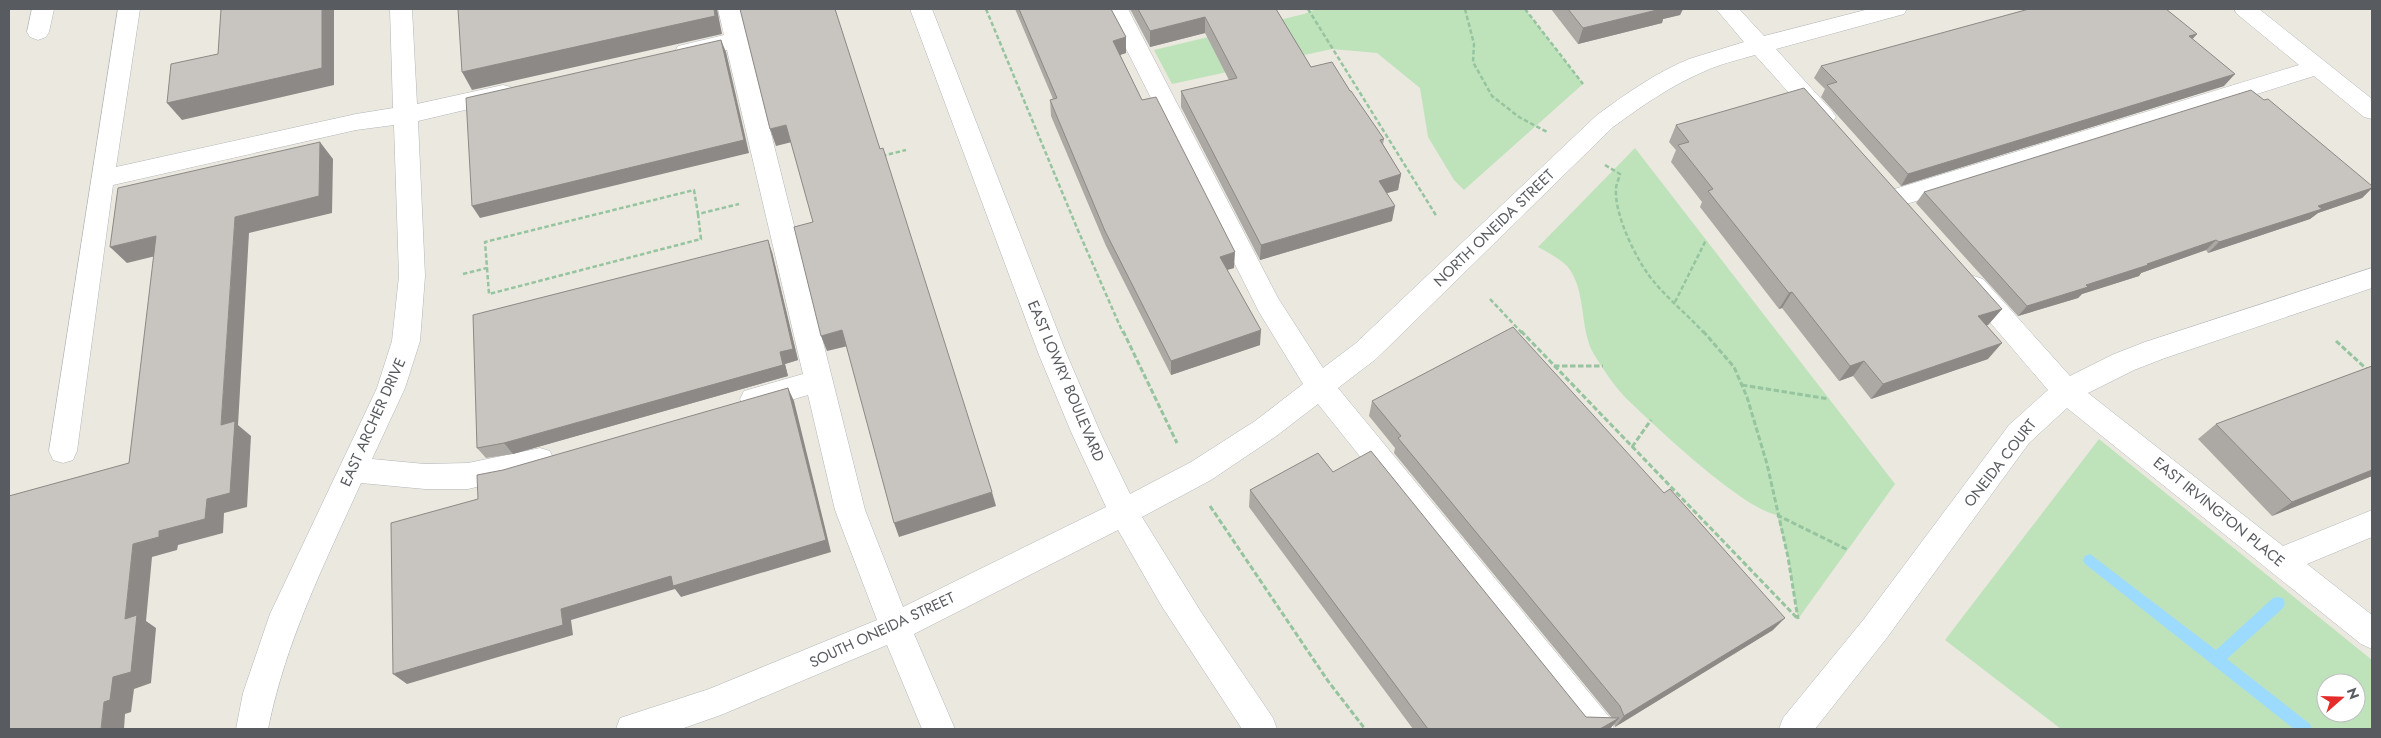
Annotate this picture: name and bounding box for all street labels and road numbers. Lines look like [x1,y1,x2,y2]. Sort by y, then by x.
street label: NORTH ONEIDA STREET [1429,164,1559,292]
street label: EAST LOWRY BOULEVARD [1022,297,1110,465]
street label: EAST ARCHER DRIVE [335,354,411,490]
street label: ONEIDA COURT [1959,414,2041,512]
street label: EAST IRVINGTON PLACE [2148,452,2290,572]
street label: SOUTH ONEIDA STREET [806,587,958,673]

